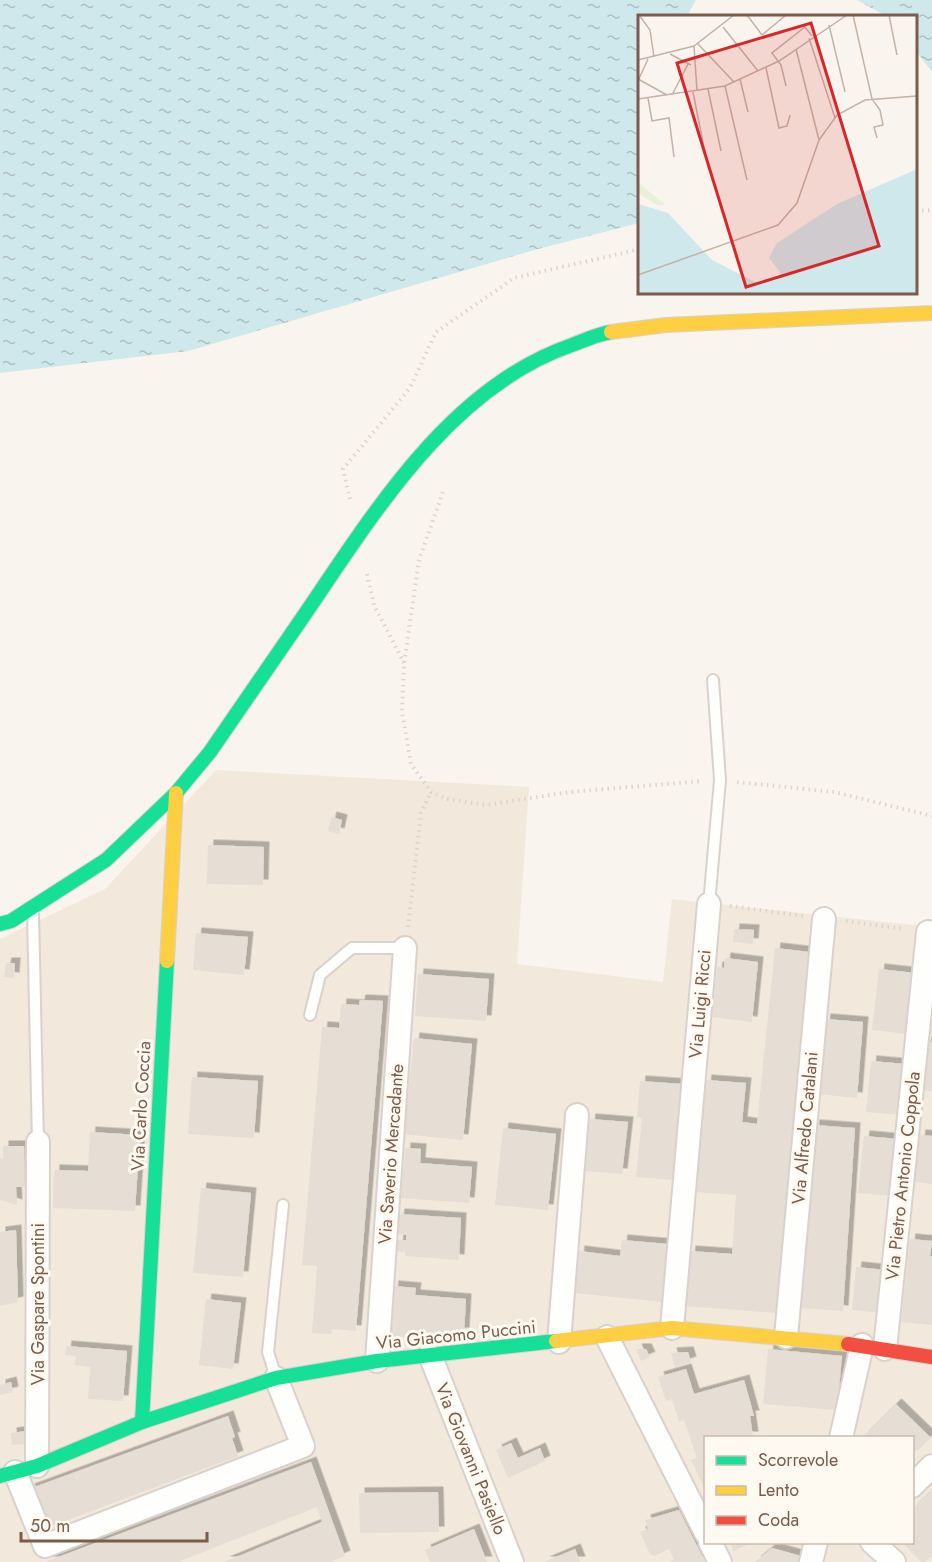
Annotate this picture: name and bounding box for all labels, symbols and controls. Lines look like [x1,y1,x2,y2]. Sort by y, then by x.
inset map [638,15,917,294]
street label: Via Luigi Ricci [682,948,718,1060]
street label: Via Carlo Coccia [125,1040,157,1172]
street label: Via Alfredo Catalani [785,1050,825,1206]
street label: Via Saverio Mercadante [372,1063,410,1245]
street label: Via Pietro Antonio Coppola [879,1070,927,1282]
street label: Via Gaspare Spontini [25,1223,51,1385]
street label: Via Giacomo Puccini [375,1314,537,1356]
street label: Via Giovanni Pasiello [429,1379,513,1539]
legend [704,1436,914,1544]
text: Scorrevole [758,1447,838,1473]
text: Lento [758,1477,799,1503]
scale bar [21,1505,207,1543]
text: Coda [758,1507,799,1533]
text: 50 m [30,1513,70,1539]

